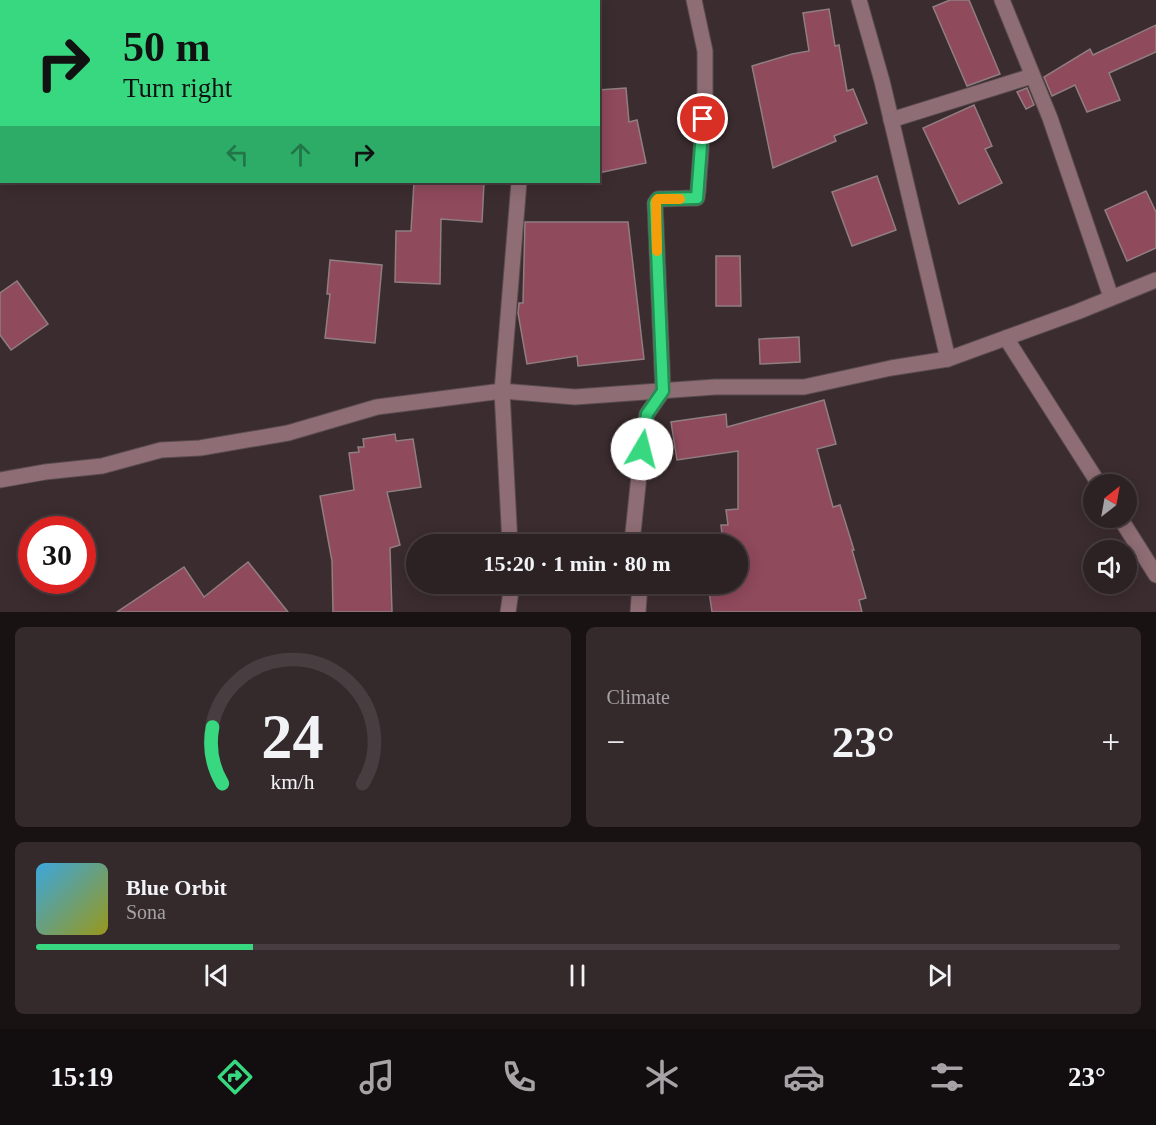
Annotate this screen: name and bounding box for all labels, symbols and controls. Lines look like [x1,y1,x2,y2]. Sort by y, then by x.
icon: right [24,24,102,102]
text: 50 m [123,24,211,70]
text: Turn right [123,73,232,103]
pin [677,93,728,144]
icon: arrive [686,102,719,135]
icon: left [221,138,254,171]
icon: ahead [284,138,317,171]
icon: right [347,138,380,171]
position arrow [610,417,674,481]
north arrow [1083,474,1137,528]
map controls [1083,474,1137,594]
speed limit sign: 30 [18,516,96,594]
button: sound [1083,540,1137,594]
text: 15:20 · 1 min · 80 m [484,551,671,576]
text: Climate [607,686,670,708]
text: 24 [262,702,324,771]
text: 23° [832,717,895,767]
text: − [607,724,625,760]
text: + [1101,724,1120,760]
text: km/h [271,770,315,794]
text: Blue Orbit [126,875,227,900]
text: Sona [126,901,166,923]
icon: previous [200,959,233,992]
icon: pause [561,959,594,992]
icon: next [923,959,956,992]
icon: directions [214,1056,256,1098]
icon: music [356,1056,398,1098]
icon: phone [498,1056,540,1098]
icon: climate [641,1056,683,1098]
icon: car [783,1056,825,1098]
icon: filters [926,1056,968,1098]
text: 15:19 [50,1062,113,1092]
text: 23° [1068,1062,1106,1092]

